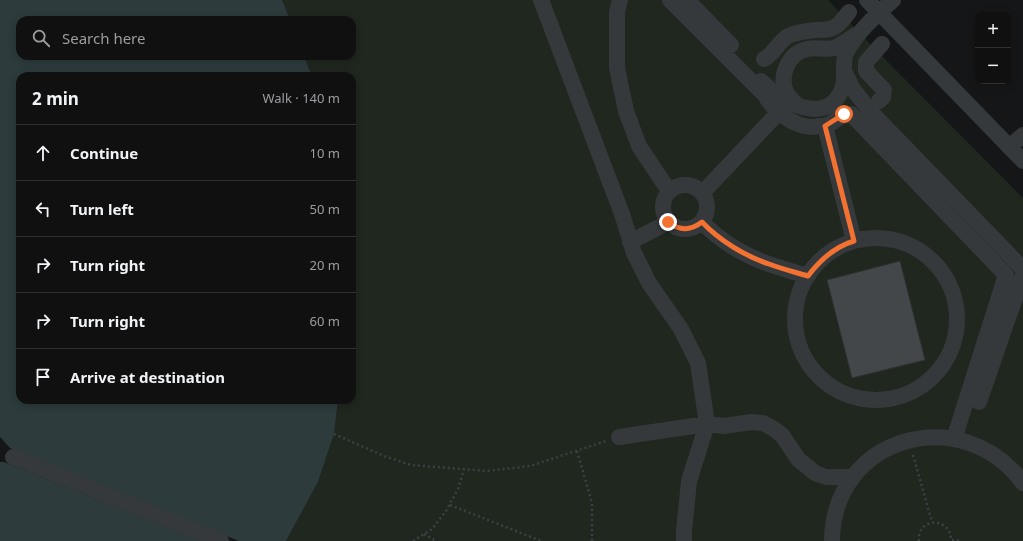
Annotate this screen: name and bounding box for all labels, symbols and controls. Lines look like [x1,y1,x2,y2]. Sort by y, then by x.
map controls [975,12,1011,84]
button: + [975,12,1011,48]
search box [16,16,356,60]
icon: search [30,27,52,49]
text: Search here [62,28,145,48]
button: − [975,48,1011,84]
text: 2 min [32,87,79,110]
text: Walk · 140 m [262,89,340,107]
route start [835,105,853,123]
icon: ahead [32,142,54,164]
text: Continue [70,143,138,163]
text: 10 m [310,144,340,162]
icon: left [32,198,54,220]
text: Turn left [70,199,134,219]
text: 50 m [310,200,340,218]
route end [659,213,677,231]
icon: right [32,254,54,276]
text: Turn right [70,255,145,275]
text: 20 m [310,256,340,274]
icon: right [32,310,54,332]
text: Turn right [70,311,145,331]
text: 60 m [310,312,340,330]
icon: arrive [32,366,54,388]
text: Arrive at destination [70,367,225,387]

